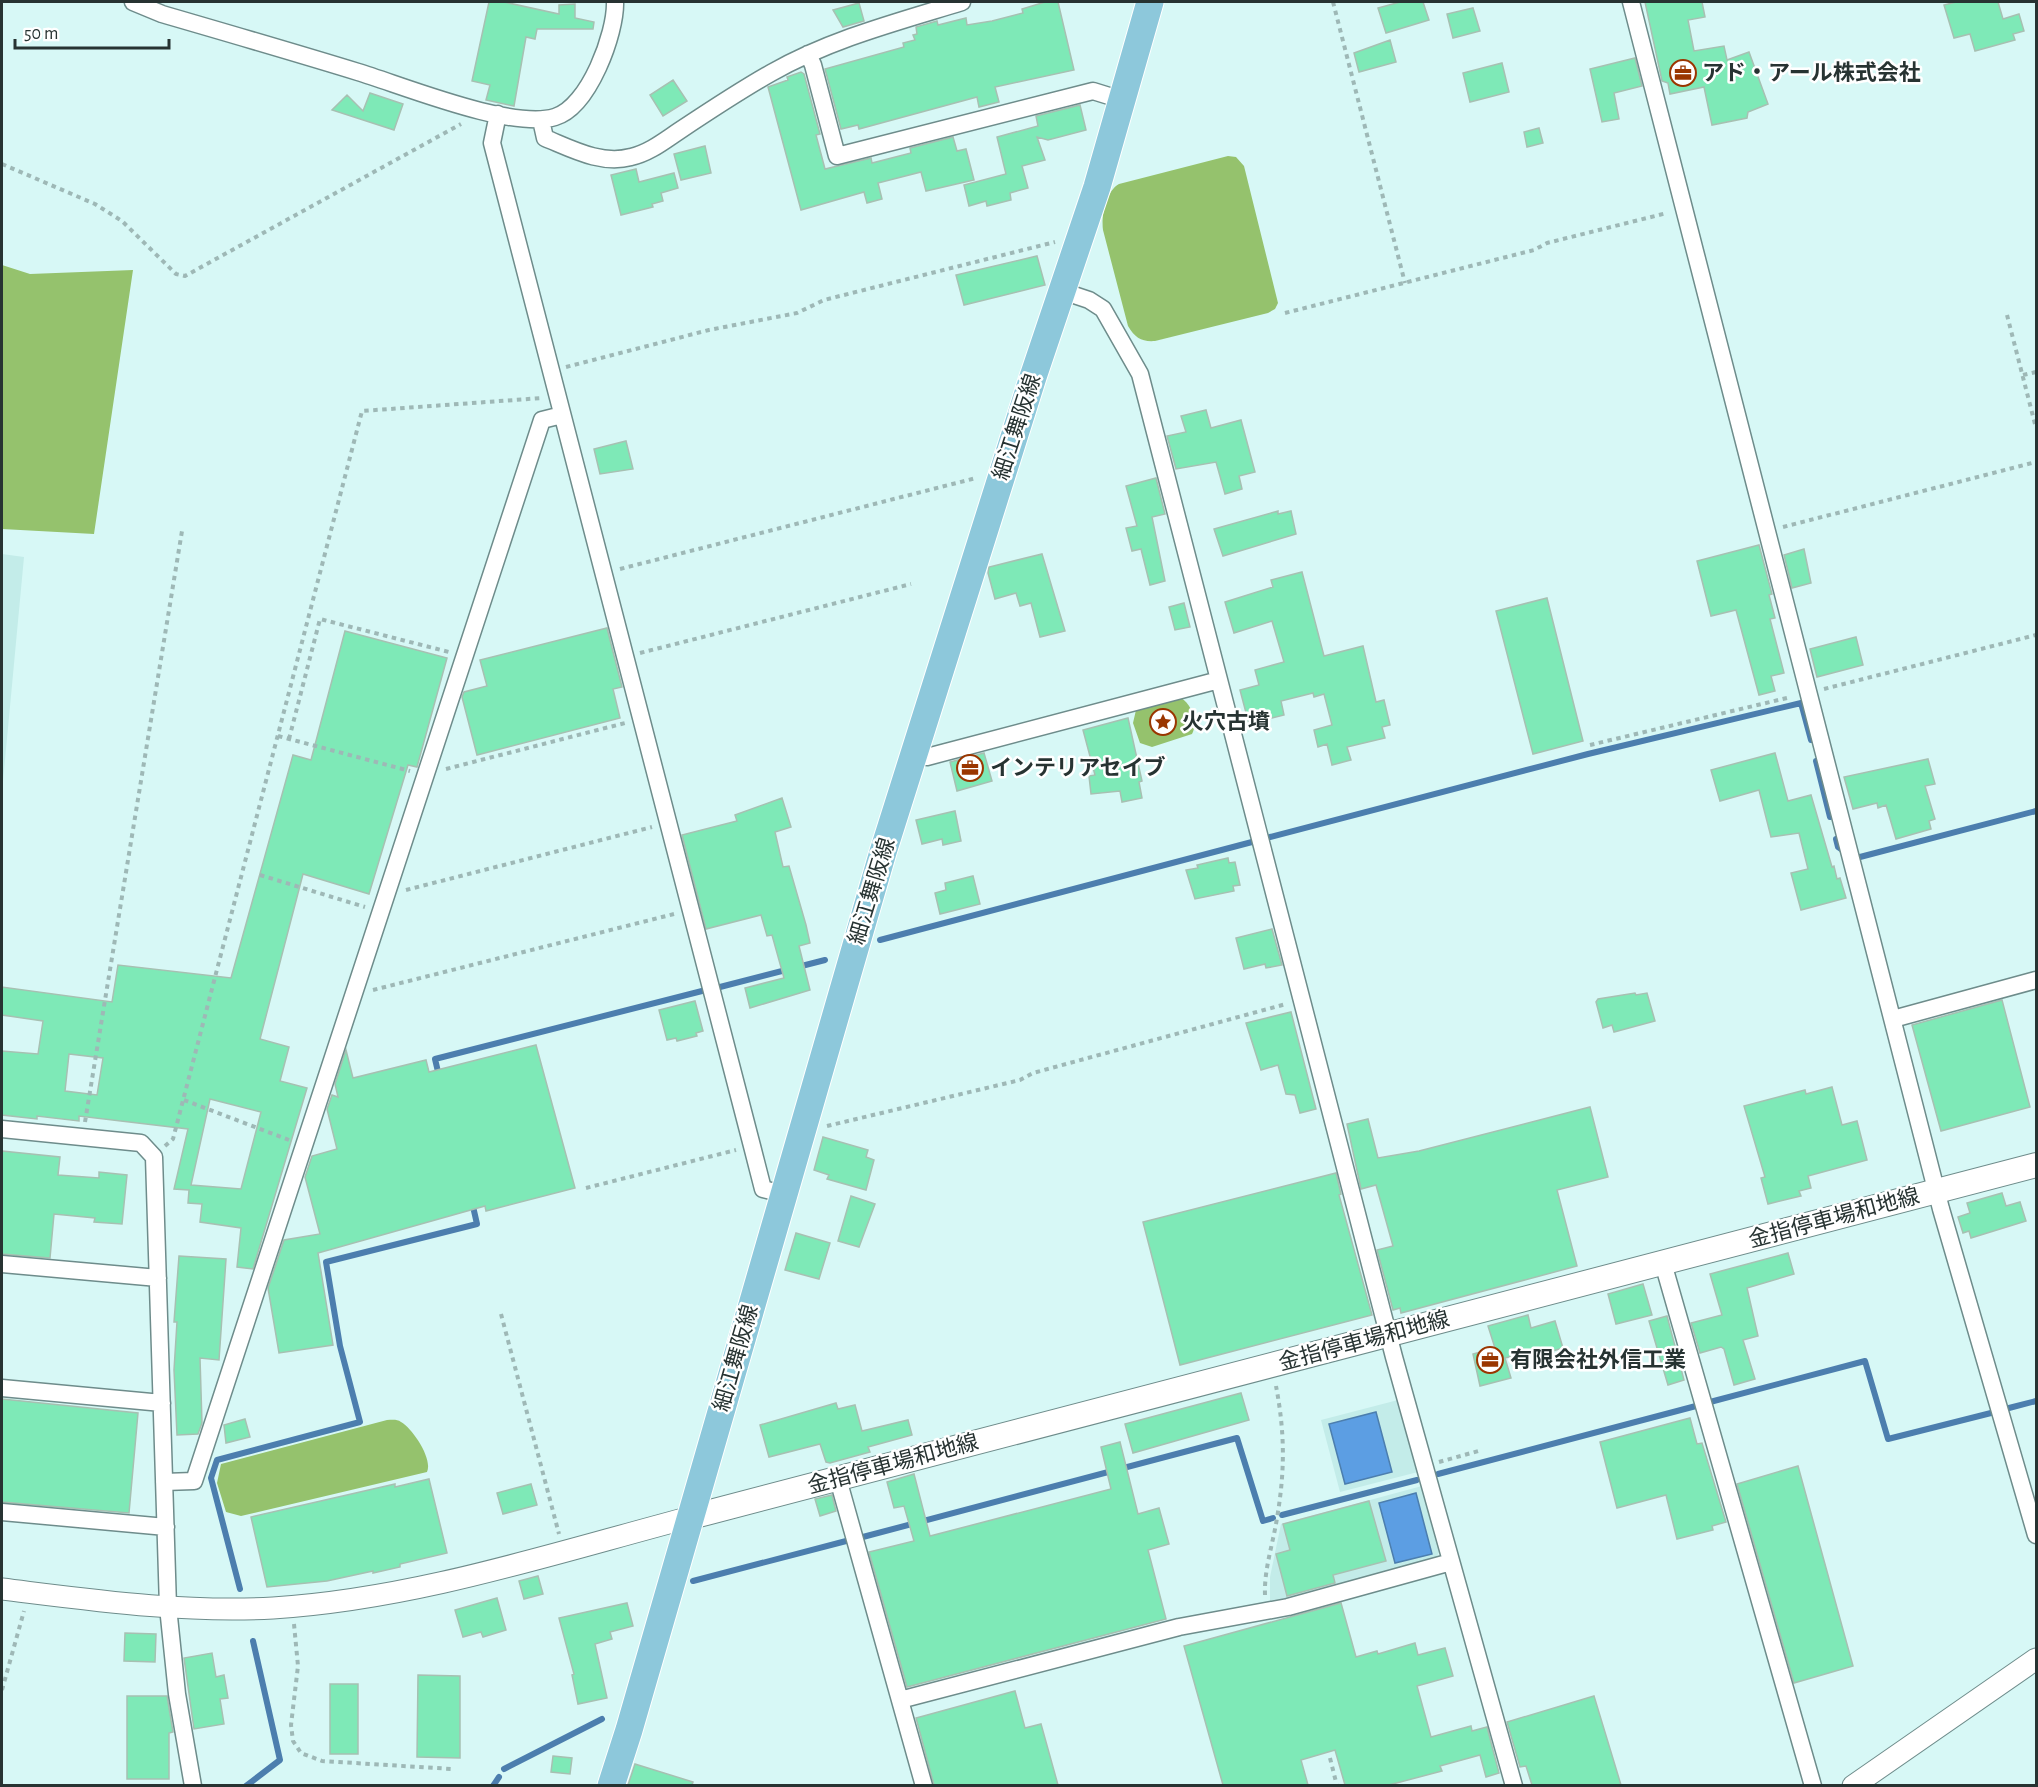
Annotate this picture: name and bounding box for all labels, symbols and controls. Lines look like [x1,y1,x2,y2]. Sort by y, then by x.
scale bar [15,12,170,50]
text: 50 m [24,25,58,43]
office icon: アド・アール株式会社 [1668,58,1698,88]
place label: アド・アール株式会社 [1702,61,1921,84]
street label: 細江舞阪線 [989,371,1044,483]
place icon: 火穴古墳 [1148,707,1178,737]
place label: 火穴古墳 [1182,710,1270,733]
office icon: インテリアセイブ [955,753,985,783]
place label: インテリアセイブ [990,755,1166,779]
street label: 細江舞阪線 [844,835,899,947]
street label: 金指停車場和地線 [1746,1184,1922,1251]
street label: 細江舞阪線 [709,1302,762,1414]
street label: 金指停車場和地線 [1276,1307,1452,1374]
office icon: 有限会社外信工業 [1475,1345,1505,1375]
place label: 有限会社外信工業 [1510,1348,1686,1371]
street label: 金指停車場和地線 [805,1430,981,1497]

